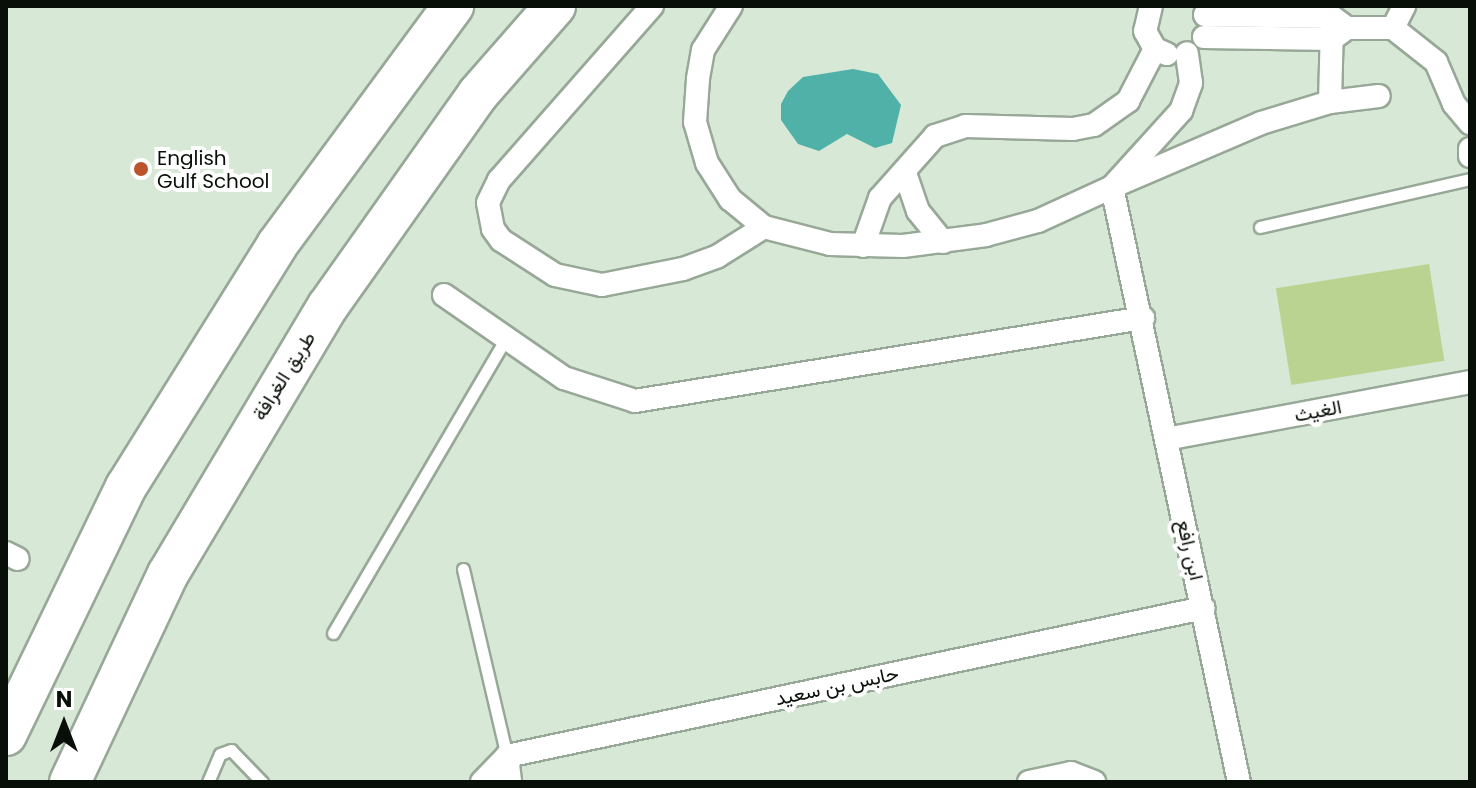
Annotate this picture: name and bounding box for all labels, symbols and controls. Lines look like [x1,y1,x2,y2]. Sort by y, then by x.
place label: English Gulf School [157,146,269,193]
marker: English Gulf School [132,160,150,178]
street label: طريق الغرافة [247,327,321,425]
street label: الغيث [1292,395,1344,427]
street label: ابن رافع [1171,517,1209,583]
street label: حابس بن سعيد [773,661,901,711]
north arrow [24,684,104,764]
text: N [56,684,72,715]

